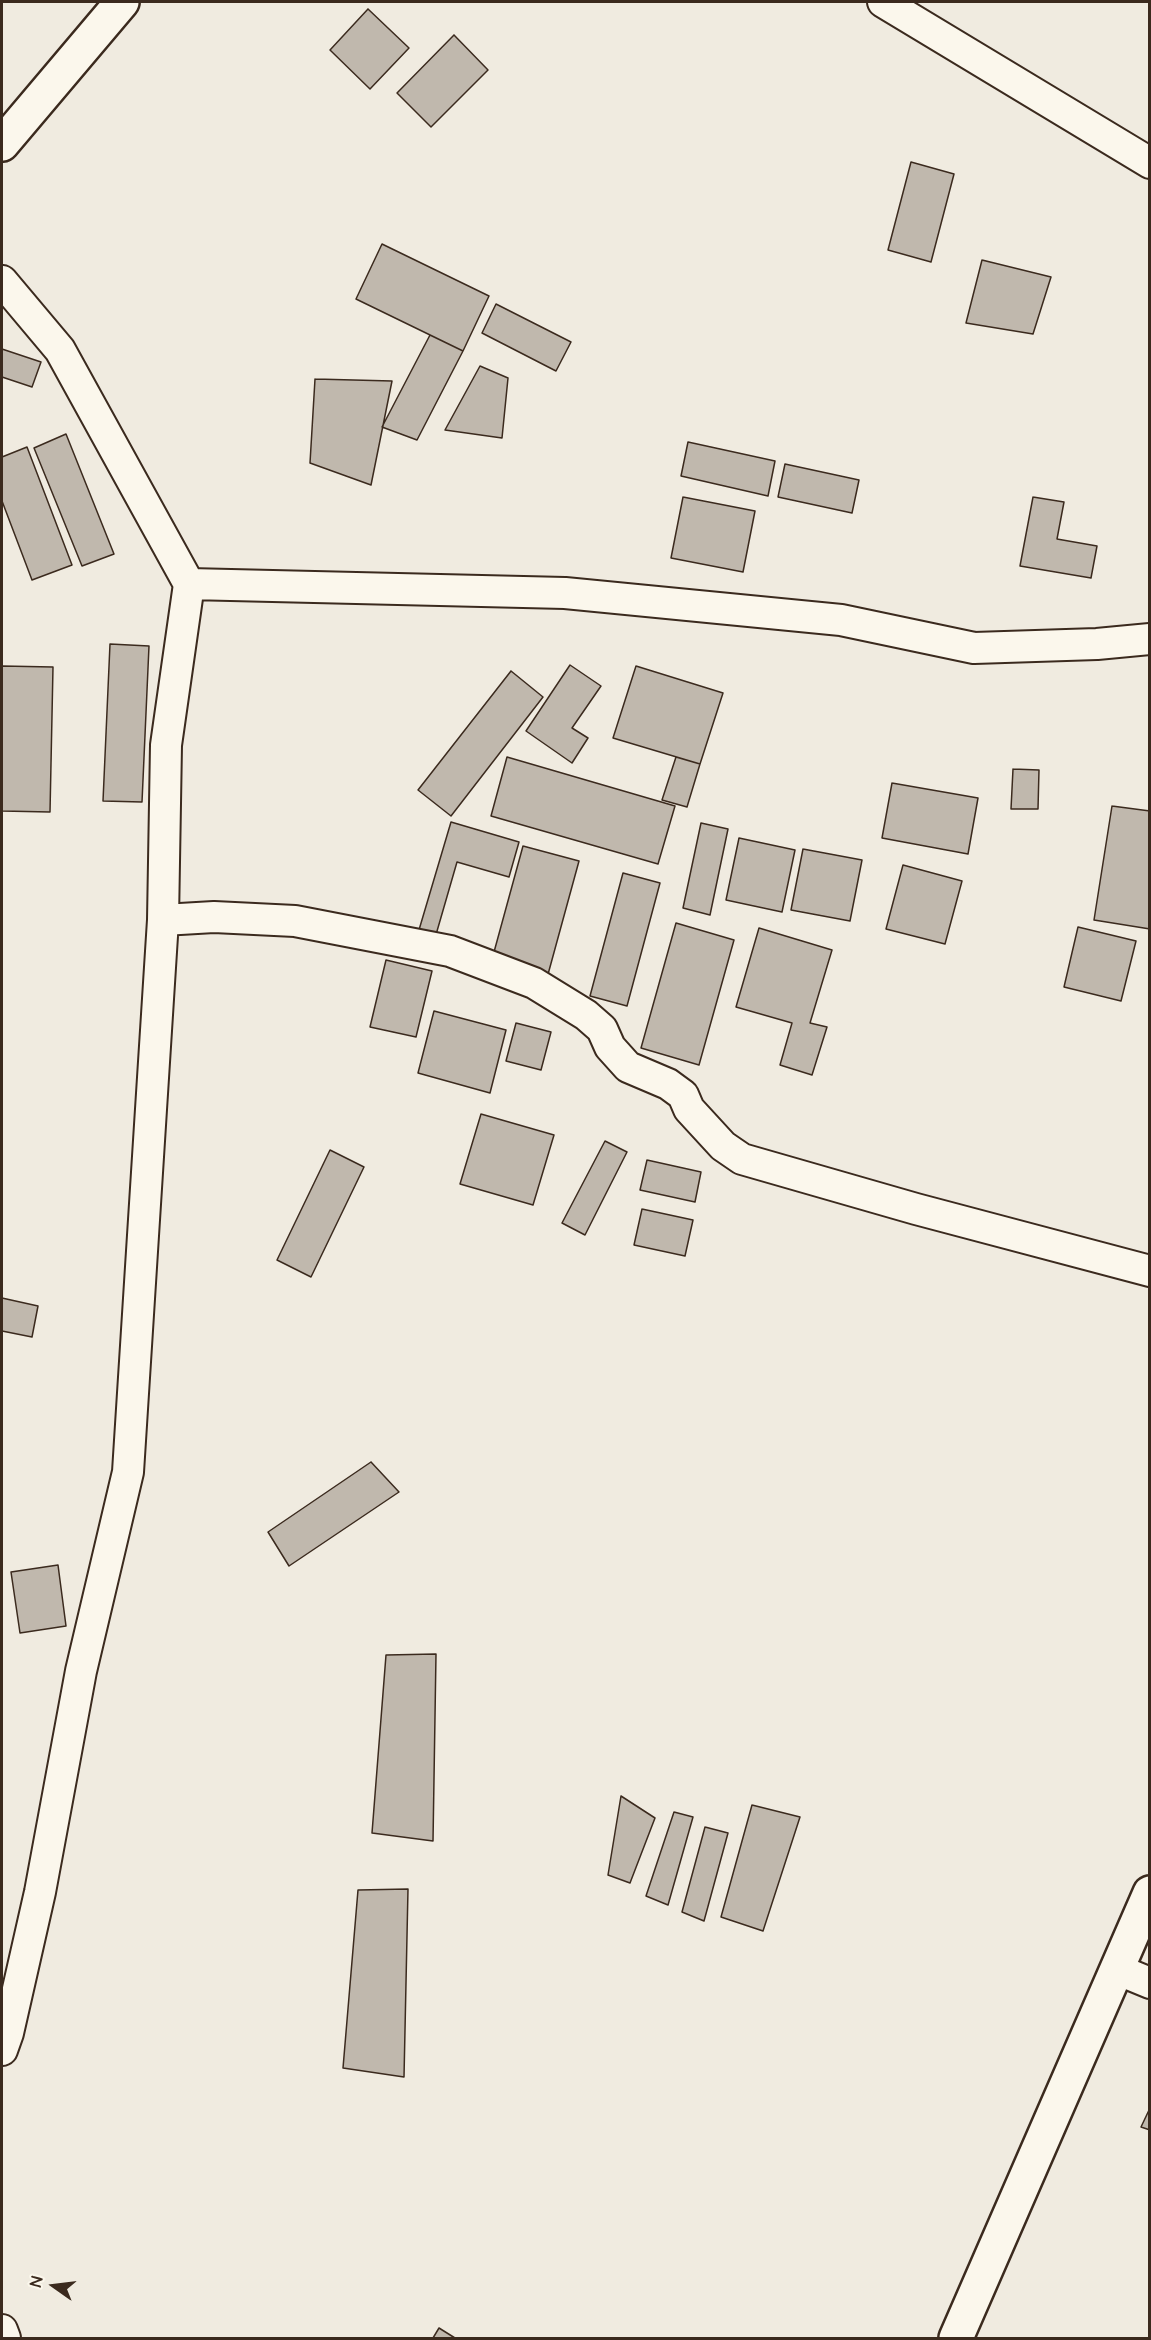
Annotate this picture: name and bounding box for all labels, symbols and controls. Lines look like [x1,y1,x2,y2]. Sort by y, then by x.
north arrow [24,2256,84,2316]
text: N [25,2274,48,2289]

